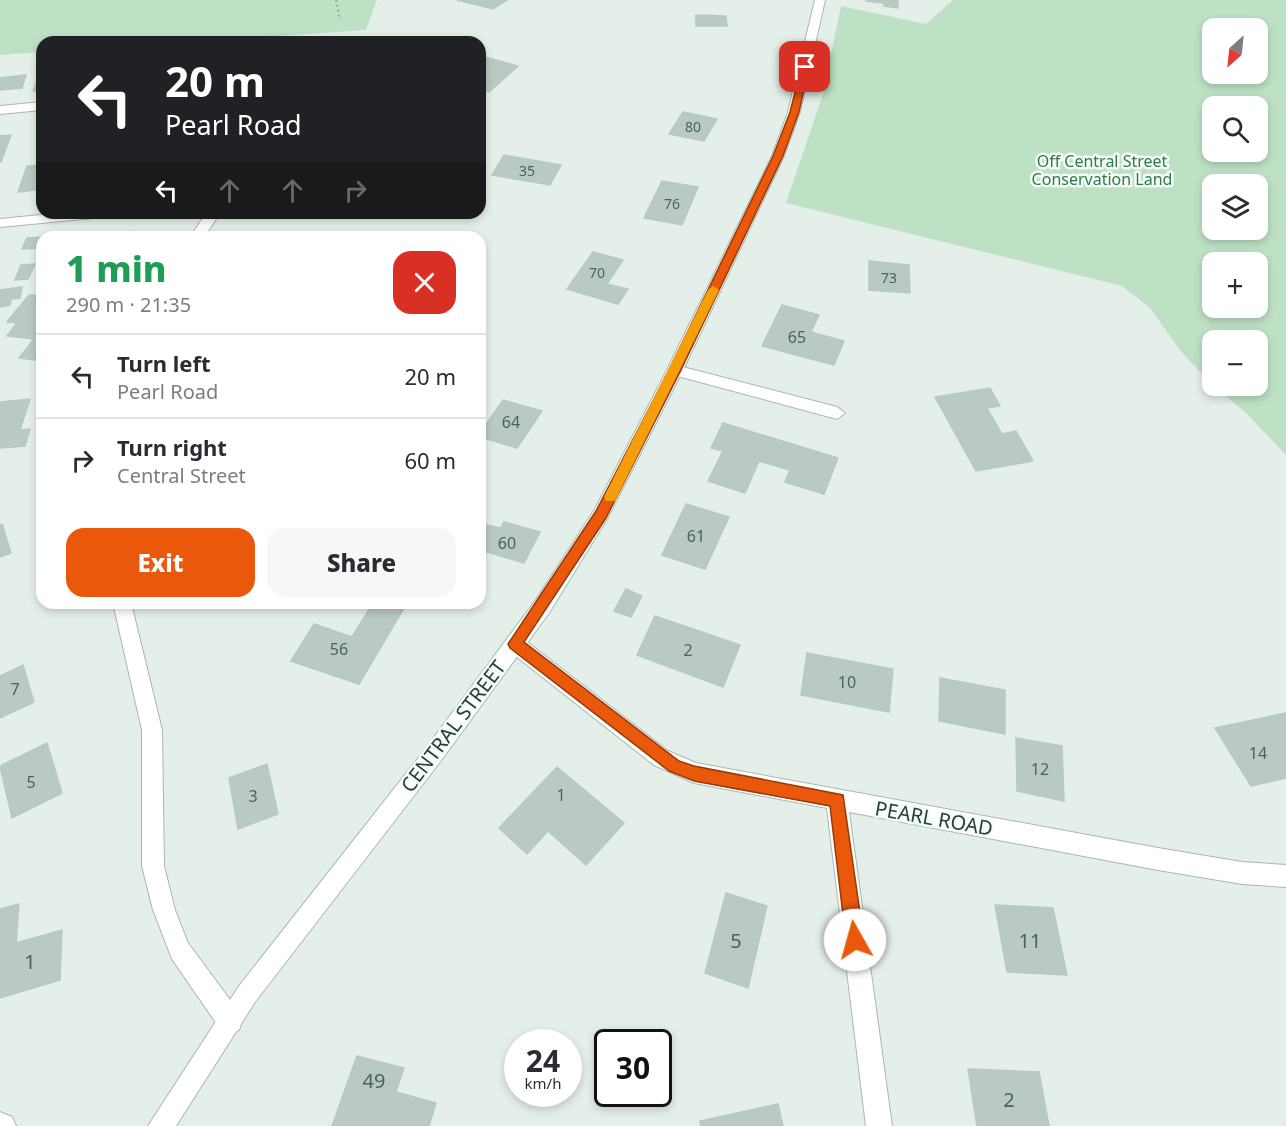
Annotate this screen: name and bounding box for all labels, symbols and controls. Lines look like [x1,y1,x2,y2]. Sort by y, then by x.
north arrow [1202,18,1268,84]
map controls [1202,18,1268,396]
pin [779,41,830,92]
icon: arrive [788,50,821,83]
text: 20 m [165,52,265,109]
icon: left [66,60,144,138]
button: search [1202,96,1268,162]
text: Pearl Road [165,106,302,143]
house number: 80 [685,117,701,136]
park label: Off Central Street Conservation Land [1032,150,1172,190]
house number: 35 [519,161,535,180]
icon: left [150,174,183,207]
icon: ahead [213,174,246,207]
icon: ahead [276,174,309,207]
icon: right [339,174,372,207]
button: layers [1202,174,1268,240]
house number: 76 [664,194,680,213]
text: 1 min [66,244,167,293]
button: close [393,251,456,314]
button: + [1202,252,1268,318]
house number: 70 [589,263,605,282]
house number: 73 [881,268,897,287]
text: 290 m · 21:35 [66,291,191,318]
house number: 65 [788,326,806,348]
button: − [1202,330,1268,396]
text: Turn left [117,348,211,378]
icon: left [66,360,99,393]
text: 20 m [405,361,456,391]
text: Pearl Road [117,378,218,405]
house number: 64 [502,411,520,433]
text: Turn right [117,432,227,462]
icon: right [66,444,99,477]
text: 60 m [405,445,456,475]
text: Central Street [117,462,246,489]
house number: 61 [687,525,705,547]
button: Exit [66,528,255,597]
button: Share [267,528,456,597]
house number: 60 [498,532,516,554]
house number: 56 [330,638,348,660]
house number: 2 [683,639,693,661]
street label: CENTRAL STREET [394,654,512,798]
house number: 10 [838,671,856,693]
house number: 7 [10,678,20,700]
house number: 14 [1249,742,1267,764]
house number: 12 [1031,758,1049,780]
house number: 5 [26,771,36,793]
house number: 1 [556,784,566,806]
house number: 3 [248,785,258,807]
street label: PEARL ROAD [873,794,995,842]
position arrow [823,908,887,972]
house number: 5 [730,927,742,954]
house number: 11 [1019,927,1041,954]
house number: 1 [24,948,36,975]
speed limit sign: 30 [594,1029,672,1107]
text: 24 [526,1040,560,1081]
house number: 49 [363,1067,385,1094]
text: km/h [525,1073,561,1093]
house number: 2 [1003,1086,1015,1113]

